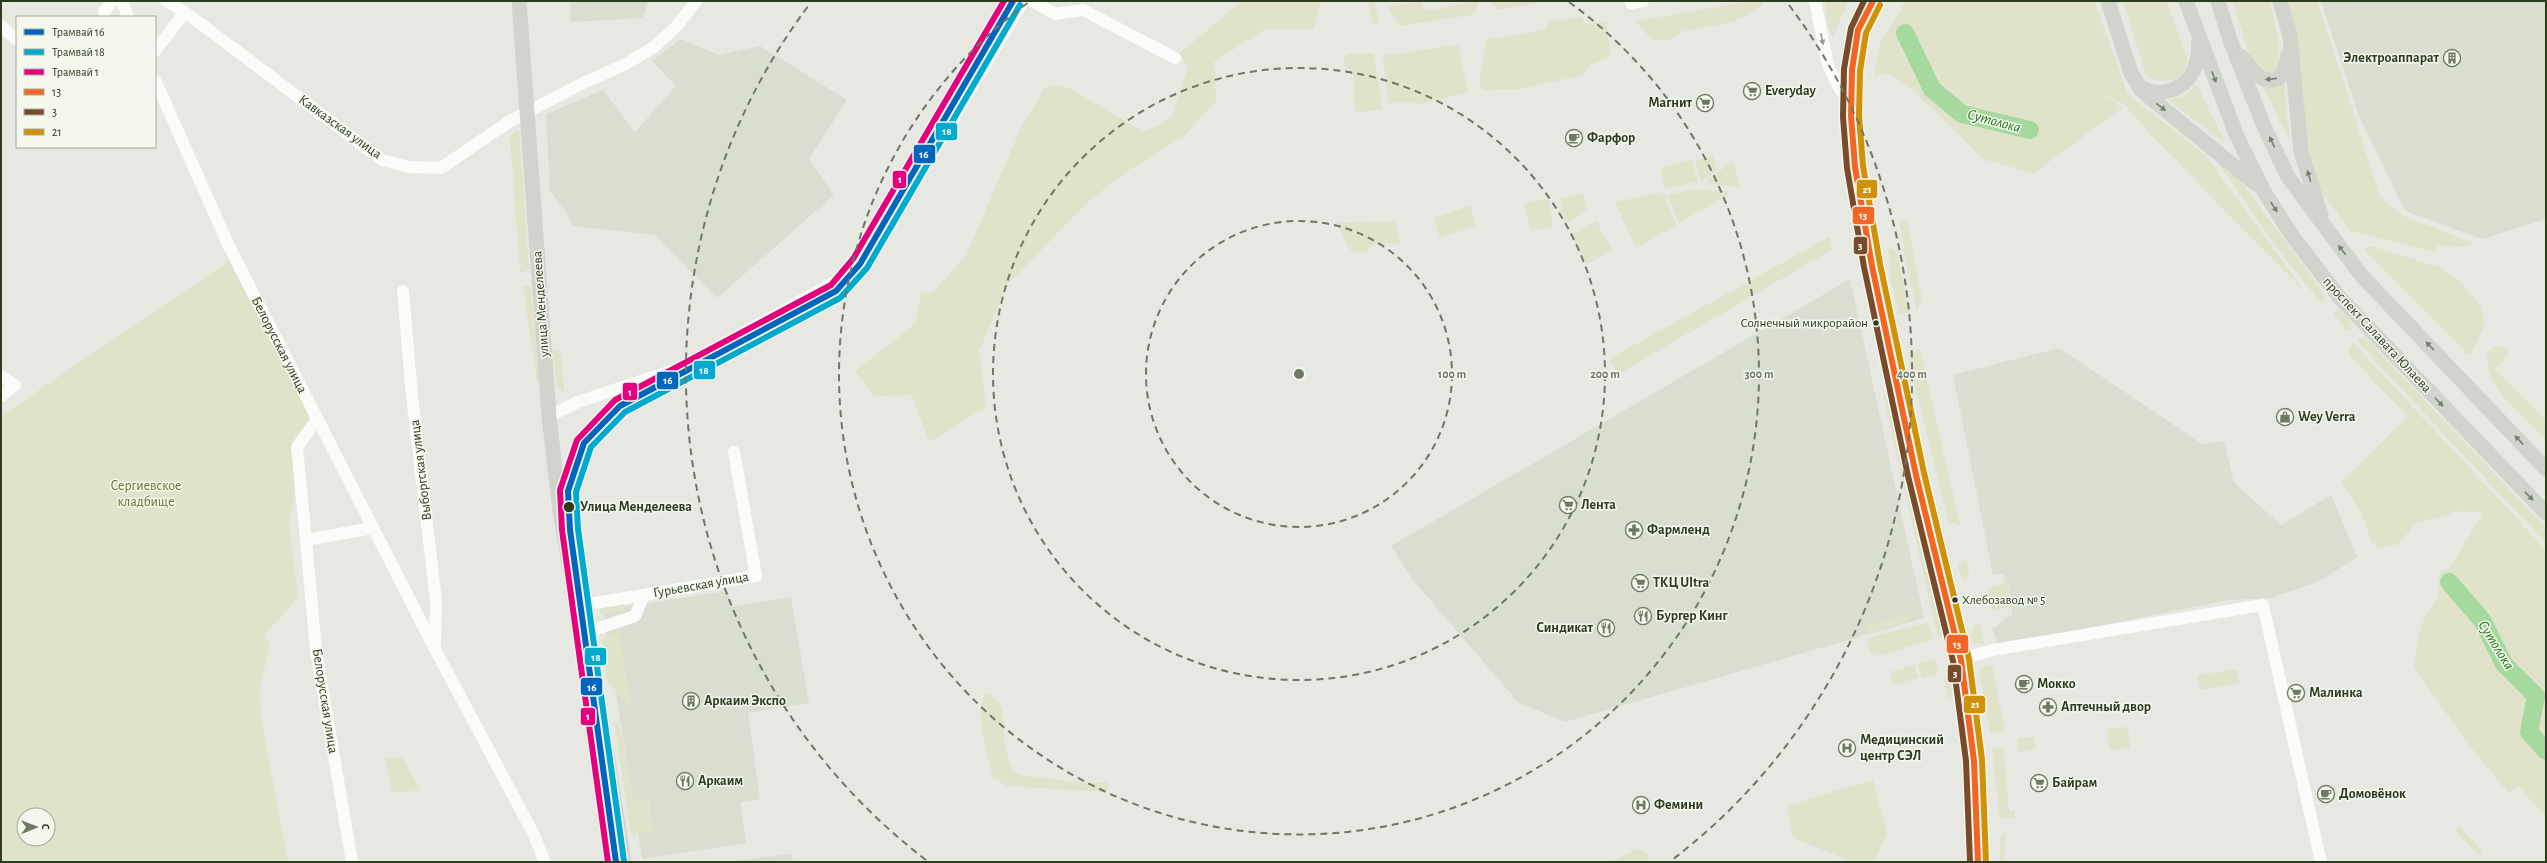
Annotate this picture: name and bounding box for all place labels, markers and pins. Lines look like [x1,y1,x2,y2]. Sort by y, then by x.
building icon: Электроаппарат [2442,48,2462,68]
place label: Электроаппарат [2343,51,2440,65]
supermarket icon: Everyday [1742,81,1762,101]
place label: Everyday [1765,84,1817,98]
supermarket icon: Магнит [1695,93,1715,113]
place label: Магнит [1648,96,1693,110]
cafe icon: Фарфор [1564,128,1584,148]
place label: Фарфор [1587,131,1635,145]
place label: Солнечный микрорайон [1740,317,1868,330]
marker: Солнечный микрорайон [1871,318,1881,328]
centre of rings [1292,367,1306,381]
shop icon: Wey Verra [2275,407,2295,427]
place label: Wey Verra [2298,410,2356,424]
supermarket icon: Лента [1558,495,1578,515]
place label: Лента [1581,498,1616,512]
marker: Улица Менделеева [562,500,576,514]
place label: Улица Менделеева [580,500,692,514]
pharmacy icon: Фармленд [1624,520,1644,540]
place label: Фармленд [1647,523,1710,537]
supermarket icon: ТКЦ Ultra [1630,573,1650,593]
place label: ТКЦ Ultra [1653,576,1709,590]
place label: Хлебозавод № 5 [1962,594,2045,607]
marker: Хлебозавод № 5 [1950,595,1960,605]
restaurant icon: Бургер Кинг [1633,606,1653,626]
place label: Бургер Кинг [1656,609,1728,623]
restaurant icon: Синдикат [1596,618,1616,638]
place label: Синдикат [1536,621,1594,635]
cafe icon: Мокко [2014,674,2034,694]
place label: Мокко [2037,677,2076,691]
supermarket icon: Малинка [2286,683,2306,703]
place label: Малинка [2309,686,2363,700]
building icon: Аркаим Экспо [681,691,701,711]
place label: Аркаим Экспо [704,694,786,708]
pharmacy icon: Аптечный двор [2038,697,2058,717]
place label: Аптечный двор [2061,700,2151,714]
place label: Медицинский центр СЭЛ [1860,733,1944,763]
hospital icon: Медицинский центр СЭЛ [1837,738,1857,758]
restaurant icon: Аркаим [675,771,695,791]
supermarket icon: Байрам [2029,773,2049,793]
place label: Аркаим [698,774,743,788]
place label: Байрам [2052,776,2097,790]
cafe icon: Домовёнок [2316,784,2336,804]
place label: Домовёнок [2339,787,2406,801]
hospital icon: Фемини [1631,795,1651,815]
place label: Фемини [1654,798,1703,812]

